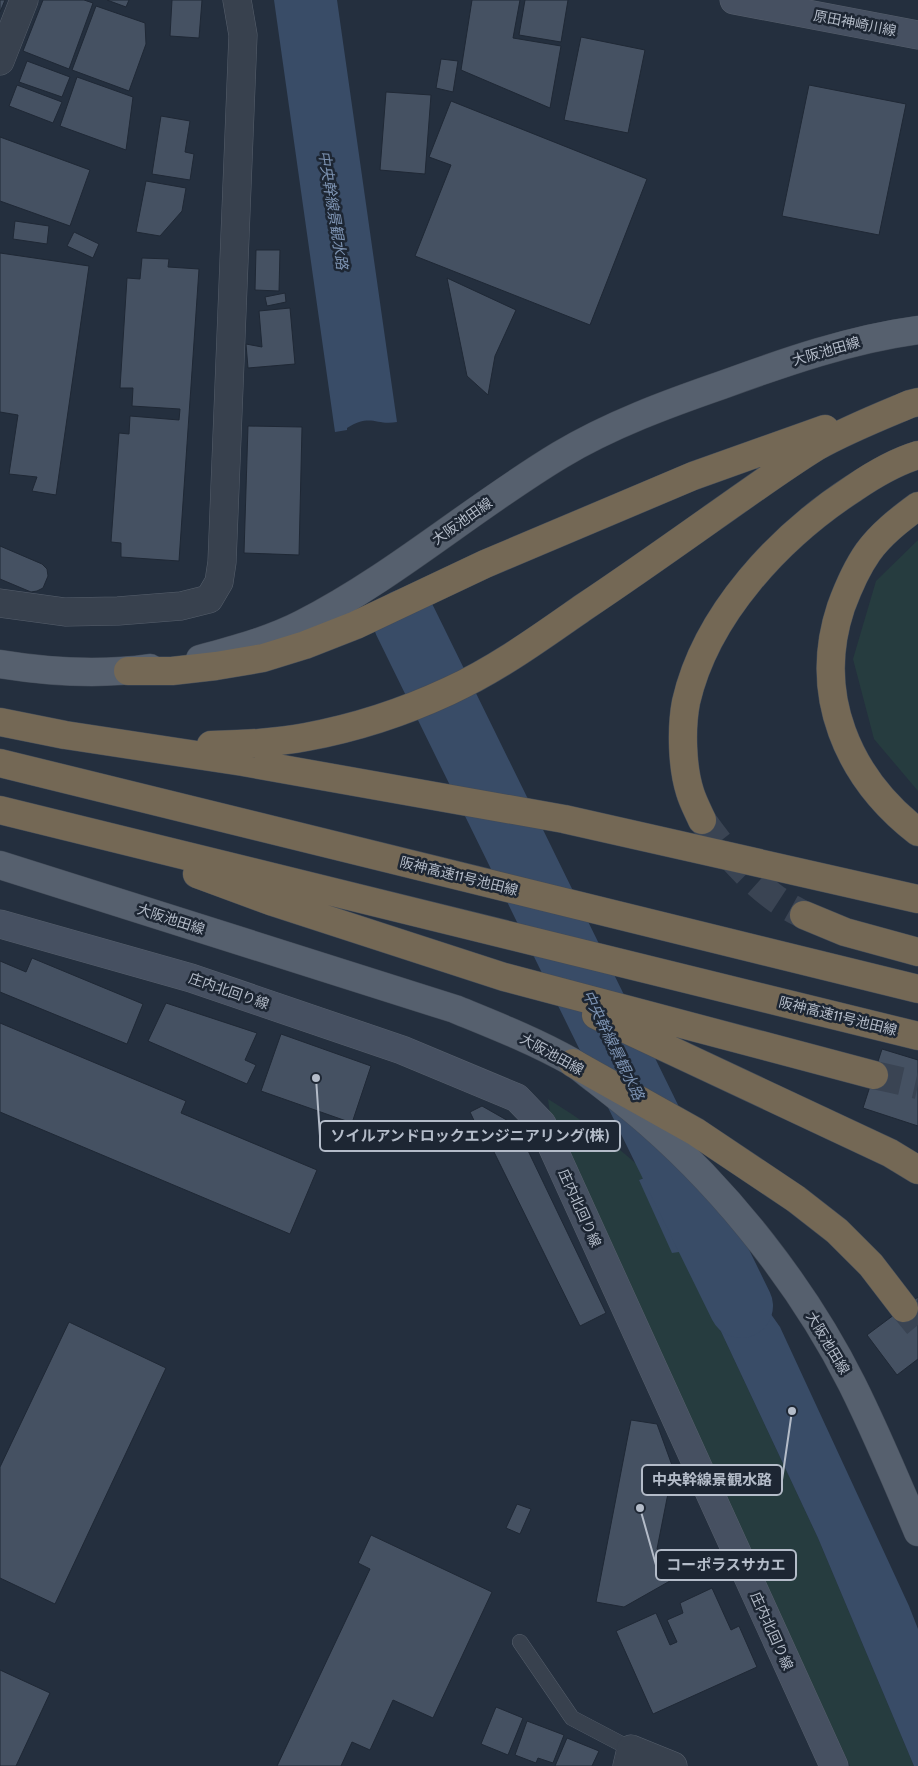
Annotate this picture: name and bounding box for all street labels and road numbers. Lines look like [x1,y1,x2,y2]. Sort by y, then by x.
street label: 原田神崎川線 [812,6,898,40]
street label: 大阪池田線 [790,333,862,369]
street label: 大阪池田線 [428,494,496,548]
street label: 阪神高速11号池田線 [398,853,520,899]
street label: 大阪池田線 [135,900,207,938]
street label: 庄内北回り線 [186,969,272,1013]
street label: 阪神高速11号池田線 [777,993,899,1039]
street label: 大阪池田線 [517,1029,587,1079]
street label: 庄内北回り線 [555,1166,605,1250]
street label: 大阪池田線 [802,1308,854,1378]
street label: 庄内北回り線 [747,1589,797,1673]

